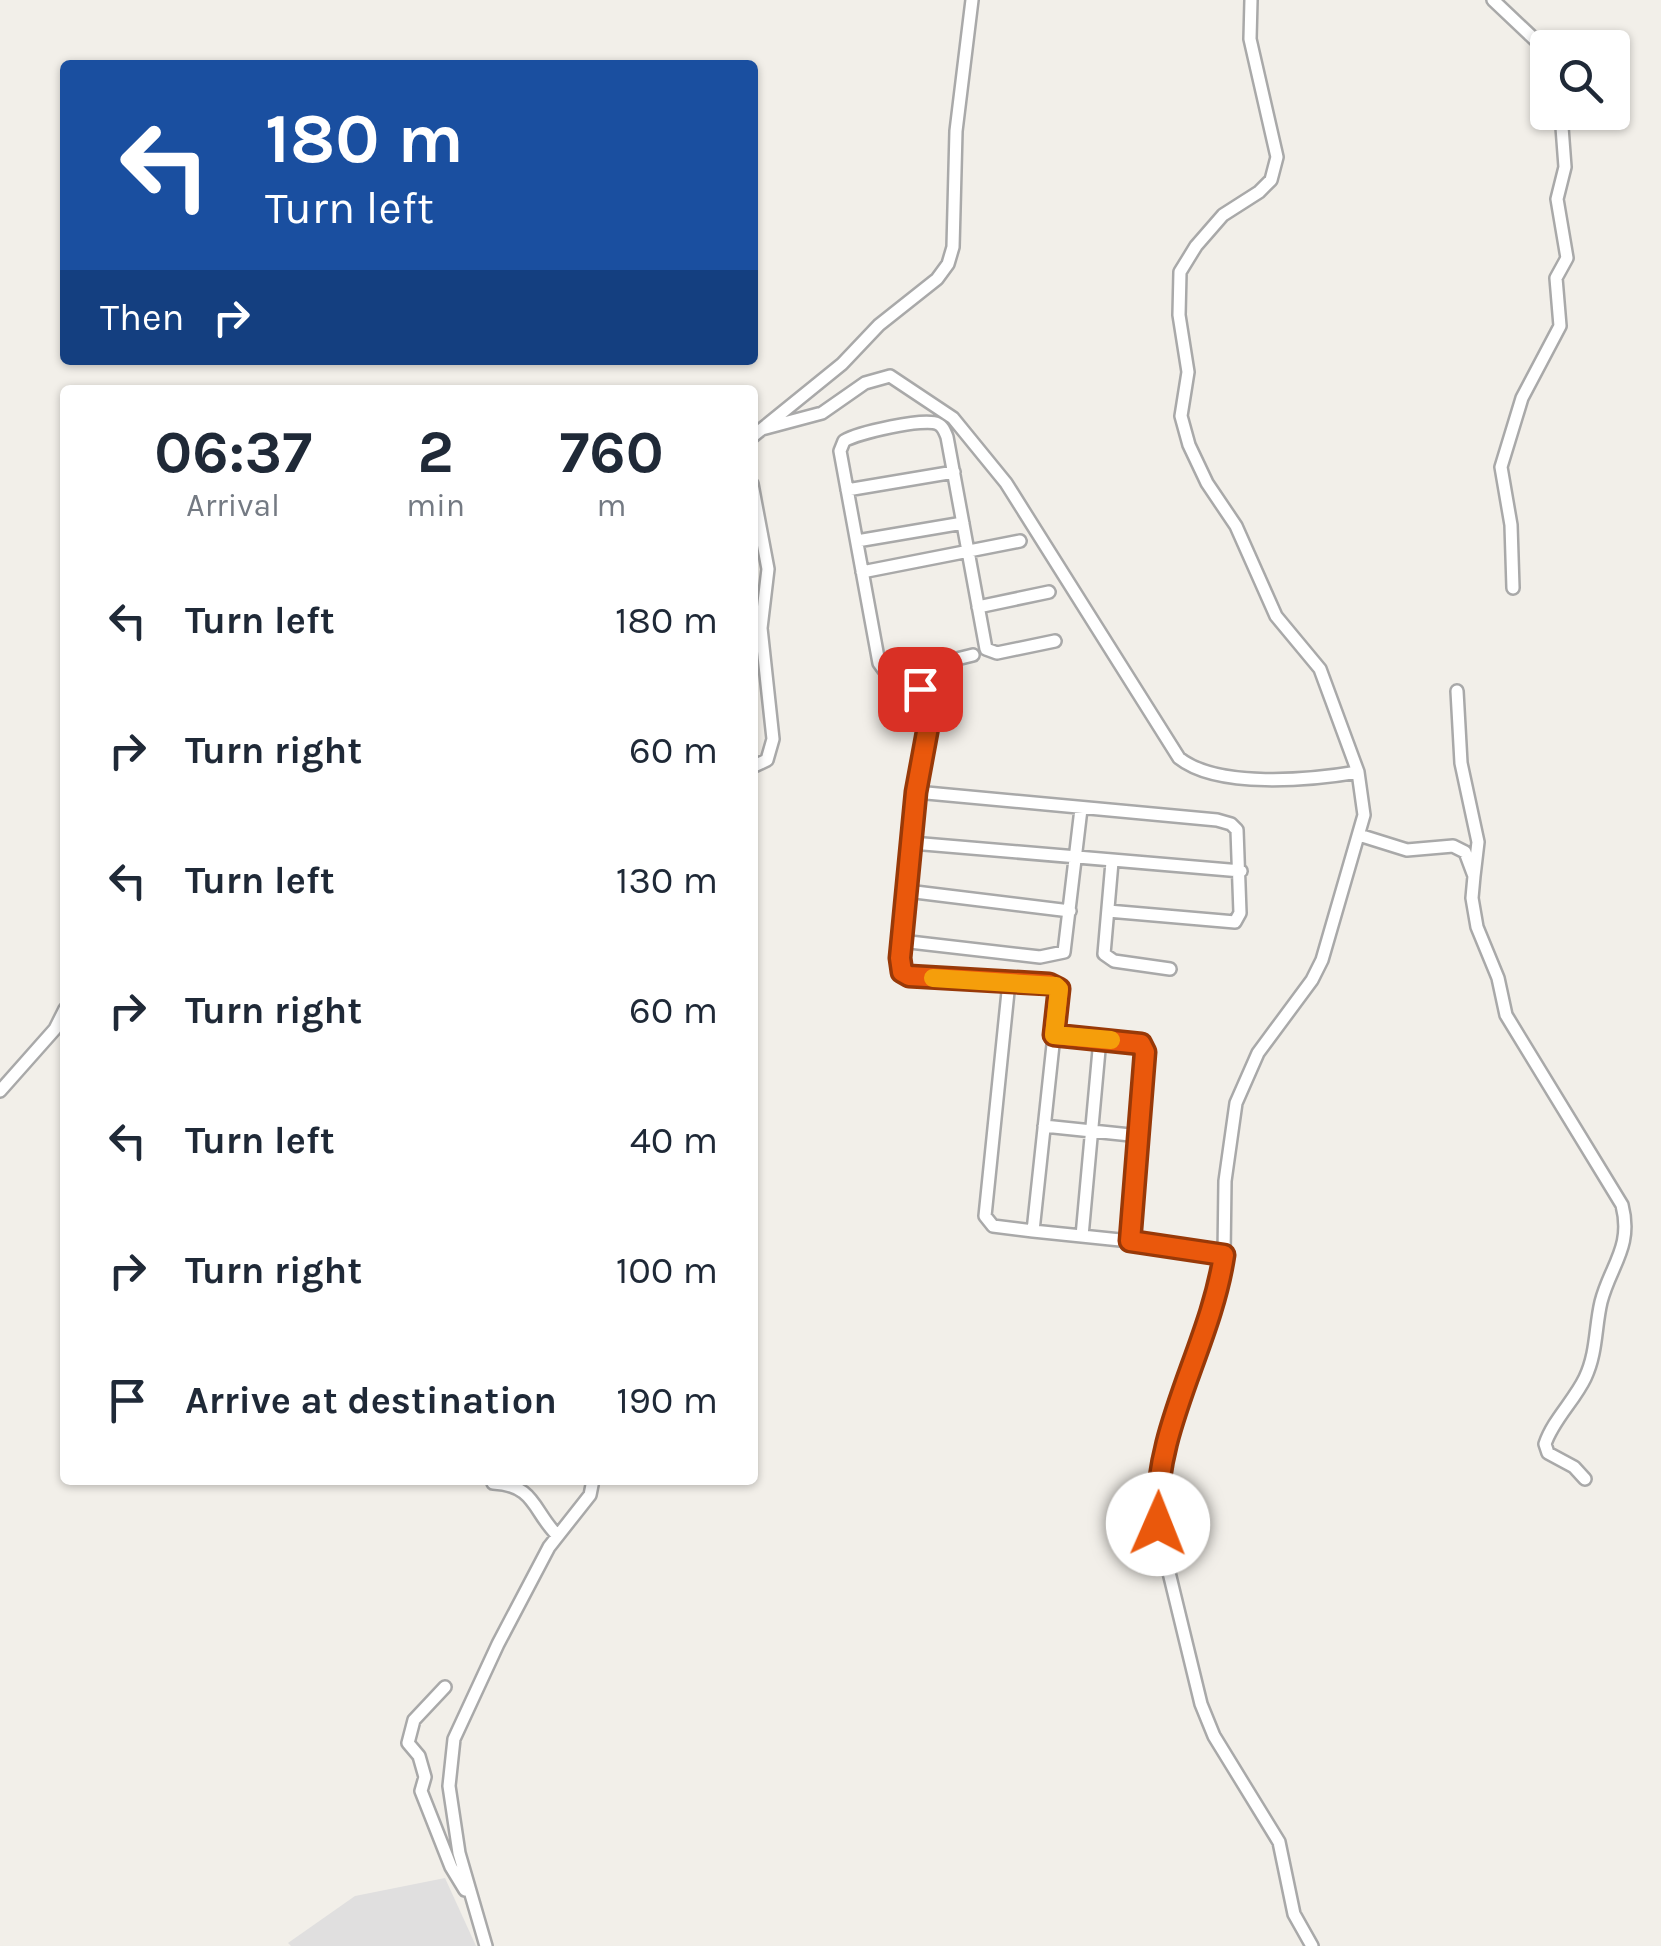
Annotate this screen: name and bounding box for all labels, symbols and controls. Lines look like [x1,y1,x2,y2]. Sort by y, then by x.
map controls [1530,30,1630,130]
button: search [1530,30,1630,130]
text: 180 m [265,98,464,180]
icon: left [100,100,230,230]
text: Turn left [265,182,434,234]
icon: right [204,290,259,345]
text: Then [100,295,184,340]
text: 06:37 [154,417,312,487]
text: 2 [418,417,454,487]
text: 760 [559,417,664,487]
text: Arrival [186,487,280,524]
text: min [406,487,465,524]
text: m [597,487,627,524]
icon: left [100,593,155,648]
text: Turn left [185,598,335,643]
text: 180 m [615,598,718,643]
pin [878,647,963,732]
icon: arrive [893,662,948,717]
icon: right [100,723,155,778]
text: Turn right [185,728,362,773]
text: 60 m [629,728,718,773]
icon: left [100,853,155,908]
text: Turn left [185,858,335,903]
text: 130 m [616,858,718,903]
icon: right [100,983,155,1038]
text: Turn right [185,988,362,1033]
text: 60 m [629,988,718,1033]
icon: left [100,1113,155,1168]
text: Turn left [185,1118,335,1163]
text: 40 m [630,1118,718,1163]
icon: right [100,1243,155,1298]
text: Turn right [185,1248,362,1293]
text: 100 m [616,1248,718,1293]
icon: arrive [100,1373,155,1428]
text: Arrive at destination [185,1378,557,1423]
text: 190 m [616,1378,718,1423]
position arrow [1106,1472,1210,1576]

